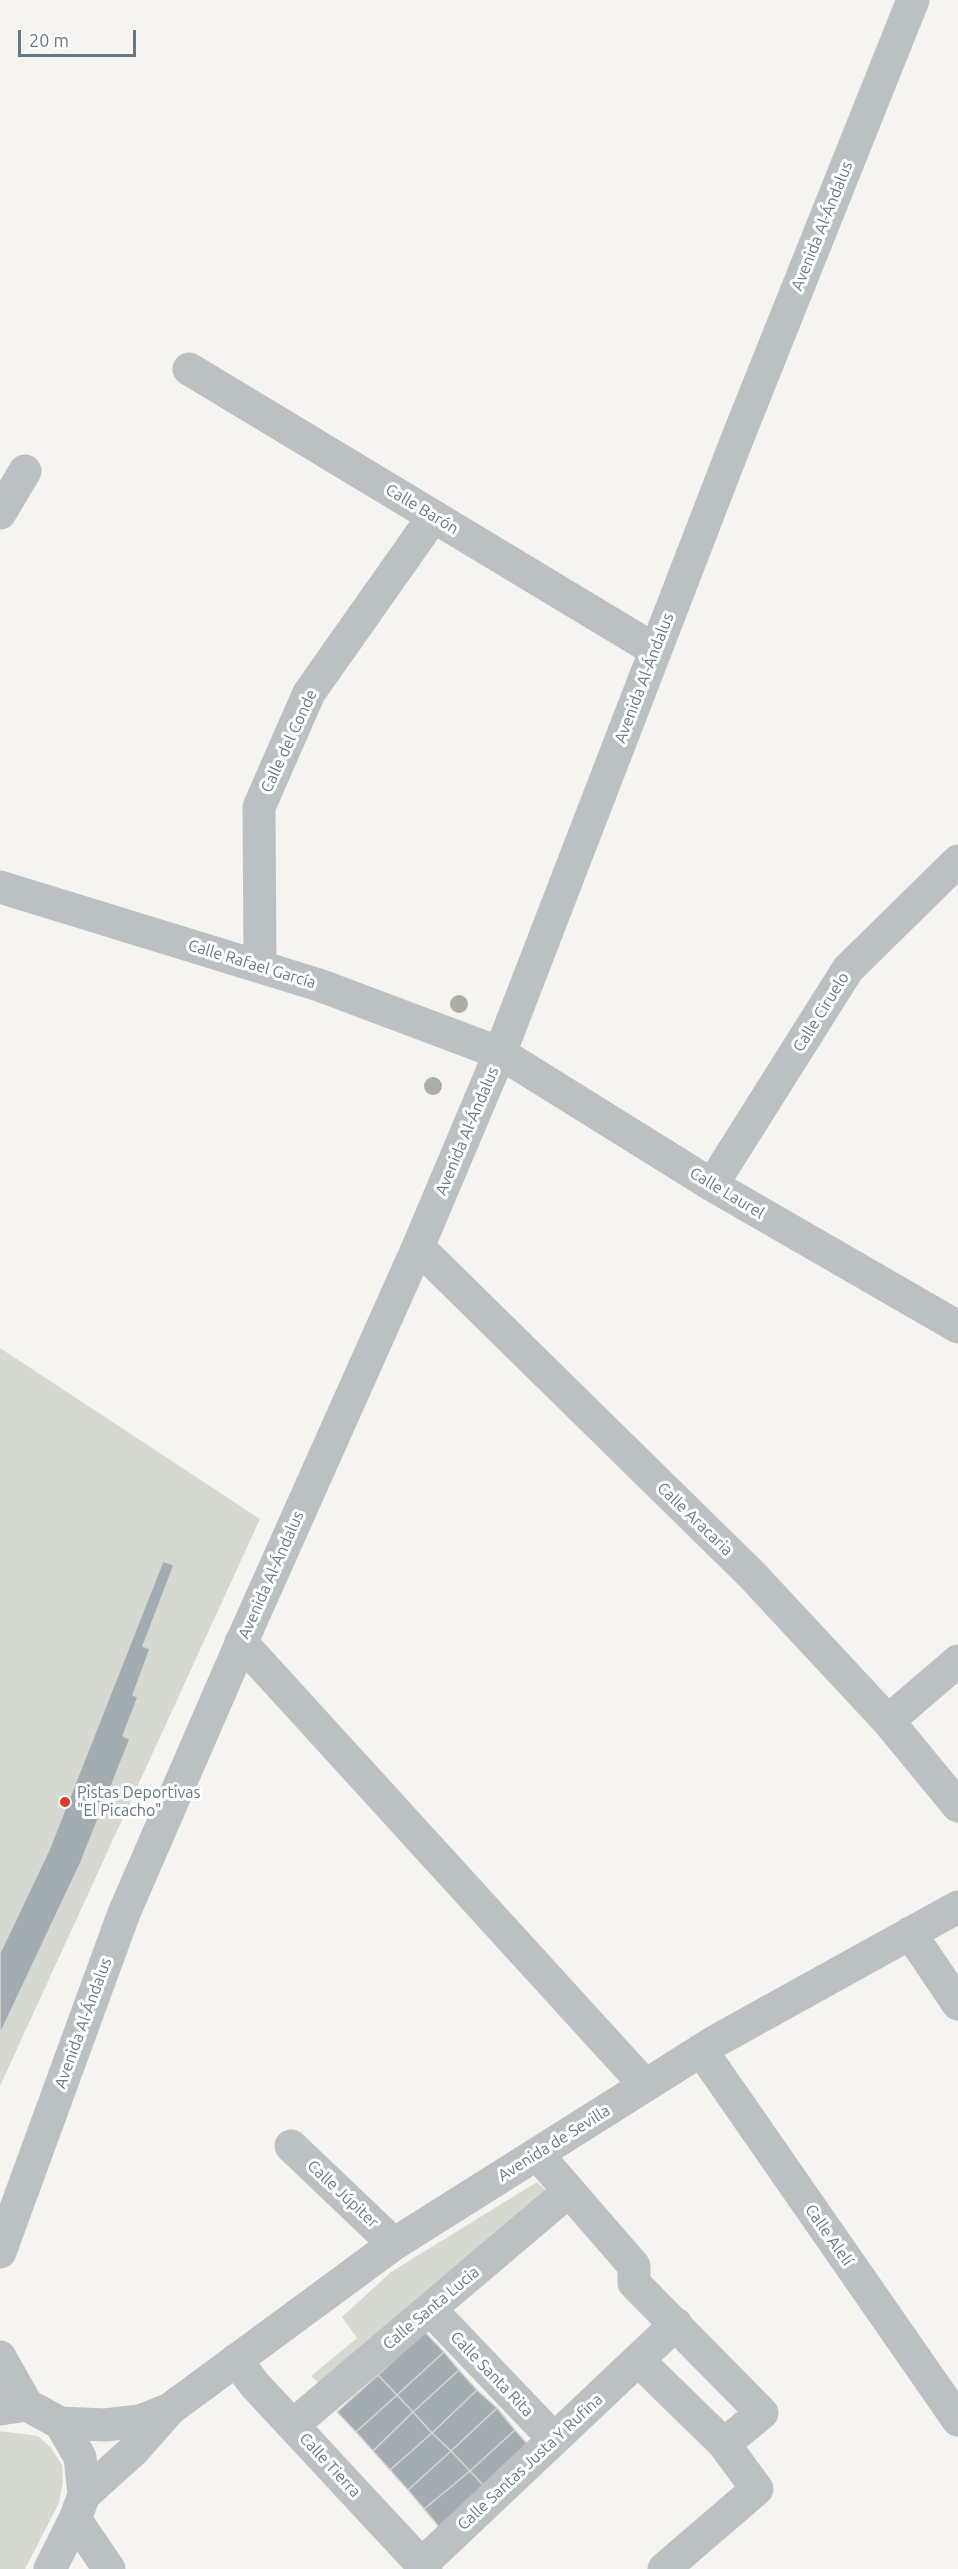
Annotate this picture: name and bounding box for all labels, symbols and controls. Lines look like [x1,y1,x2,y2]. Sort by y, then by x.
scale bar [21,18,140,56]
text: 20 m [29,30,69,50]
street label: Avenida Al-Ándalus [787,159,857,293]
street label: Calle Barón [382,480,462,538]
street label: Avenida Al-Ándalus [610,610,678,746]
street label: Calle del Conde [257,686,321,796]
street label: Calle Rafael García [186,935,318,993]
street label: Calle Ciruelo [789,969,853,1055]
street label: Avenida Al-Ándalus [431,1064,503,1198]
street label: Calle Laurel [686,1163,768,1223]
street label: Calle Aracaria [653,1478,737,1560]
street label: Avenida Al-Ándalus [234,1508,308,1642]
place label: Pistas Deportivas "El Picacho" [77,1783,201,1821]
marker: Pistas Deportivas "El Picacho" [58,1795,72,1809]
street label: Avenida Al-Ándalus [50,1955,116,2091]
street label: Avenida de Sevilla [494,2101,614,2185]
street label: Calle Júpiter [303,2156,383,2232]
street label: Calle Alelí [801,2201,857,2269]
street label: Calle Santa Lucia [379,2262,483,2354]
street label: Calle Santa Rita [446,2327,538,2421]
street label: Calle Santas Justa Y Rufina [454,2390,606,2534]
street label: Calle Tierra [295,2429,365,2501]

